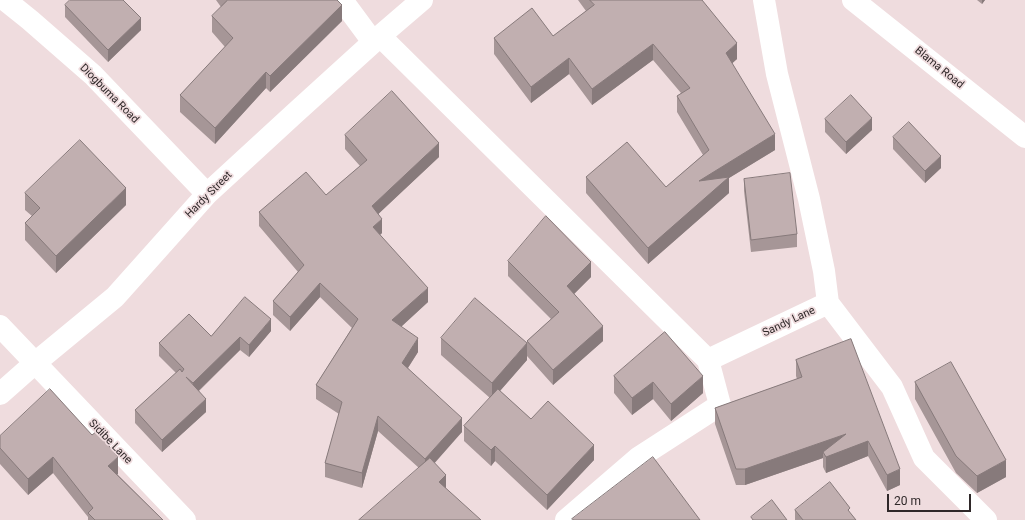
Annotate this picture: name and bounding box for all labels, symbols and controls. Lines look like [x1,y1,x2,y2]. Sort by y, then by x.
street label: Blama Road [912,44,966,92]
street label: Diogbuma Road [77,62,141,126]
street label: Hardy Street [183,169,235,221]
street label: Sandy Lane [761,304,817,340]
street label: Sidibe Lane [86,417,134,467]
scale bar [889,486,973,512]
text: 20 m [894,494,921,508]

